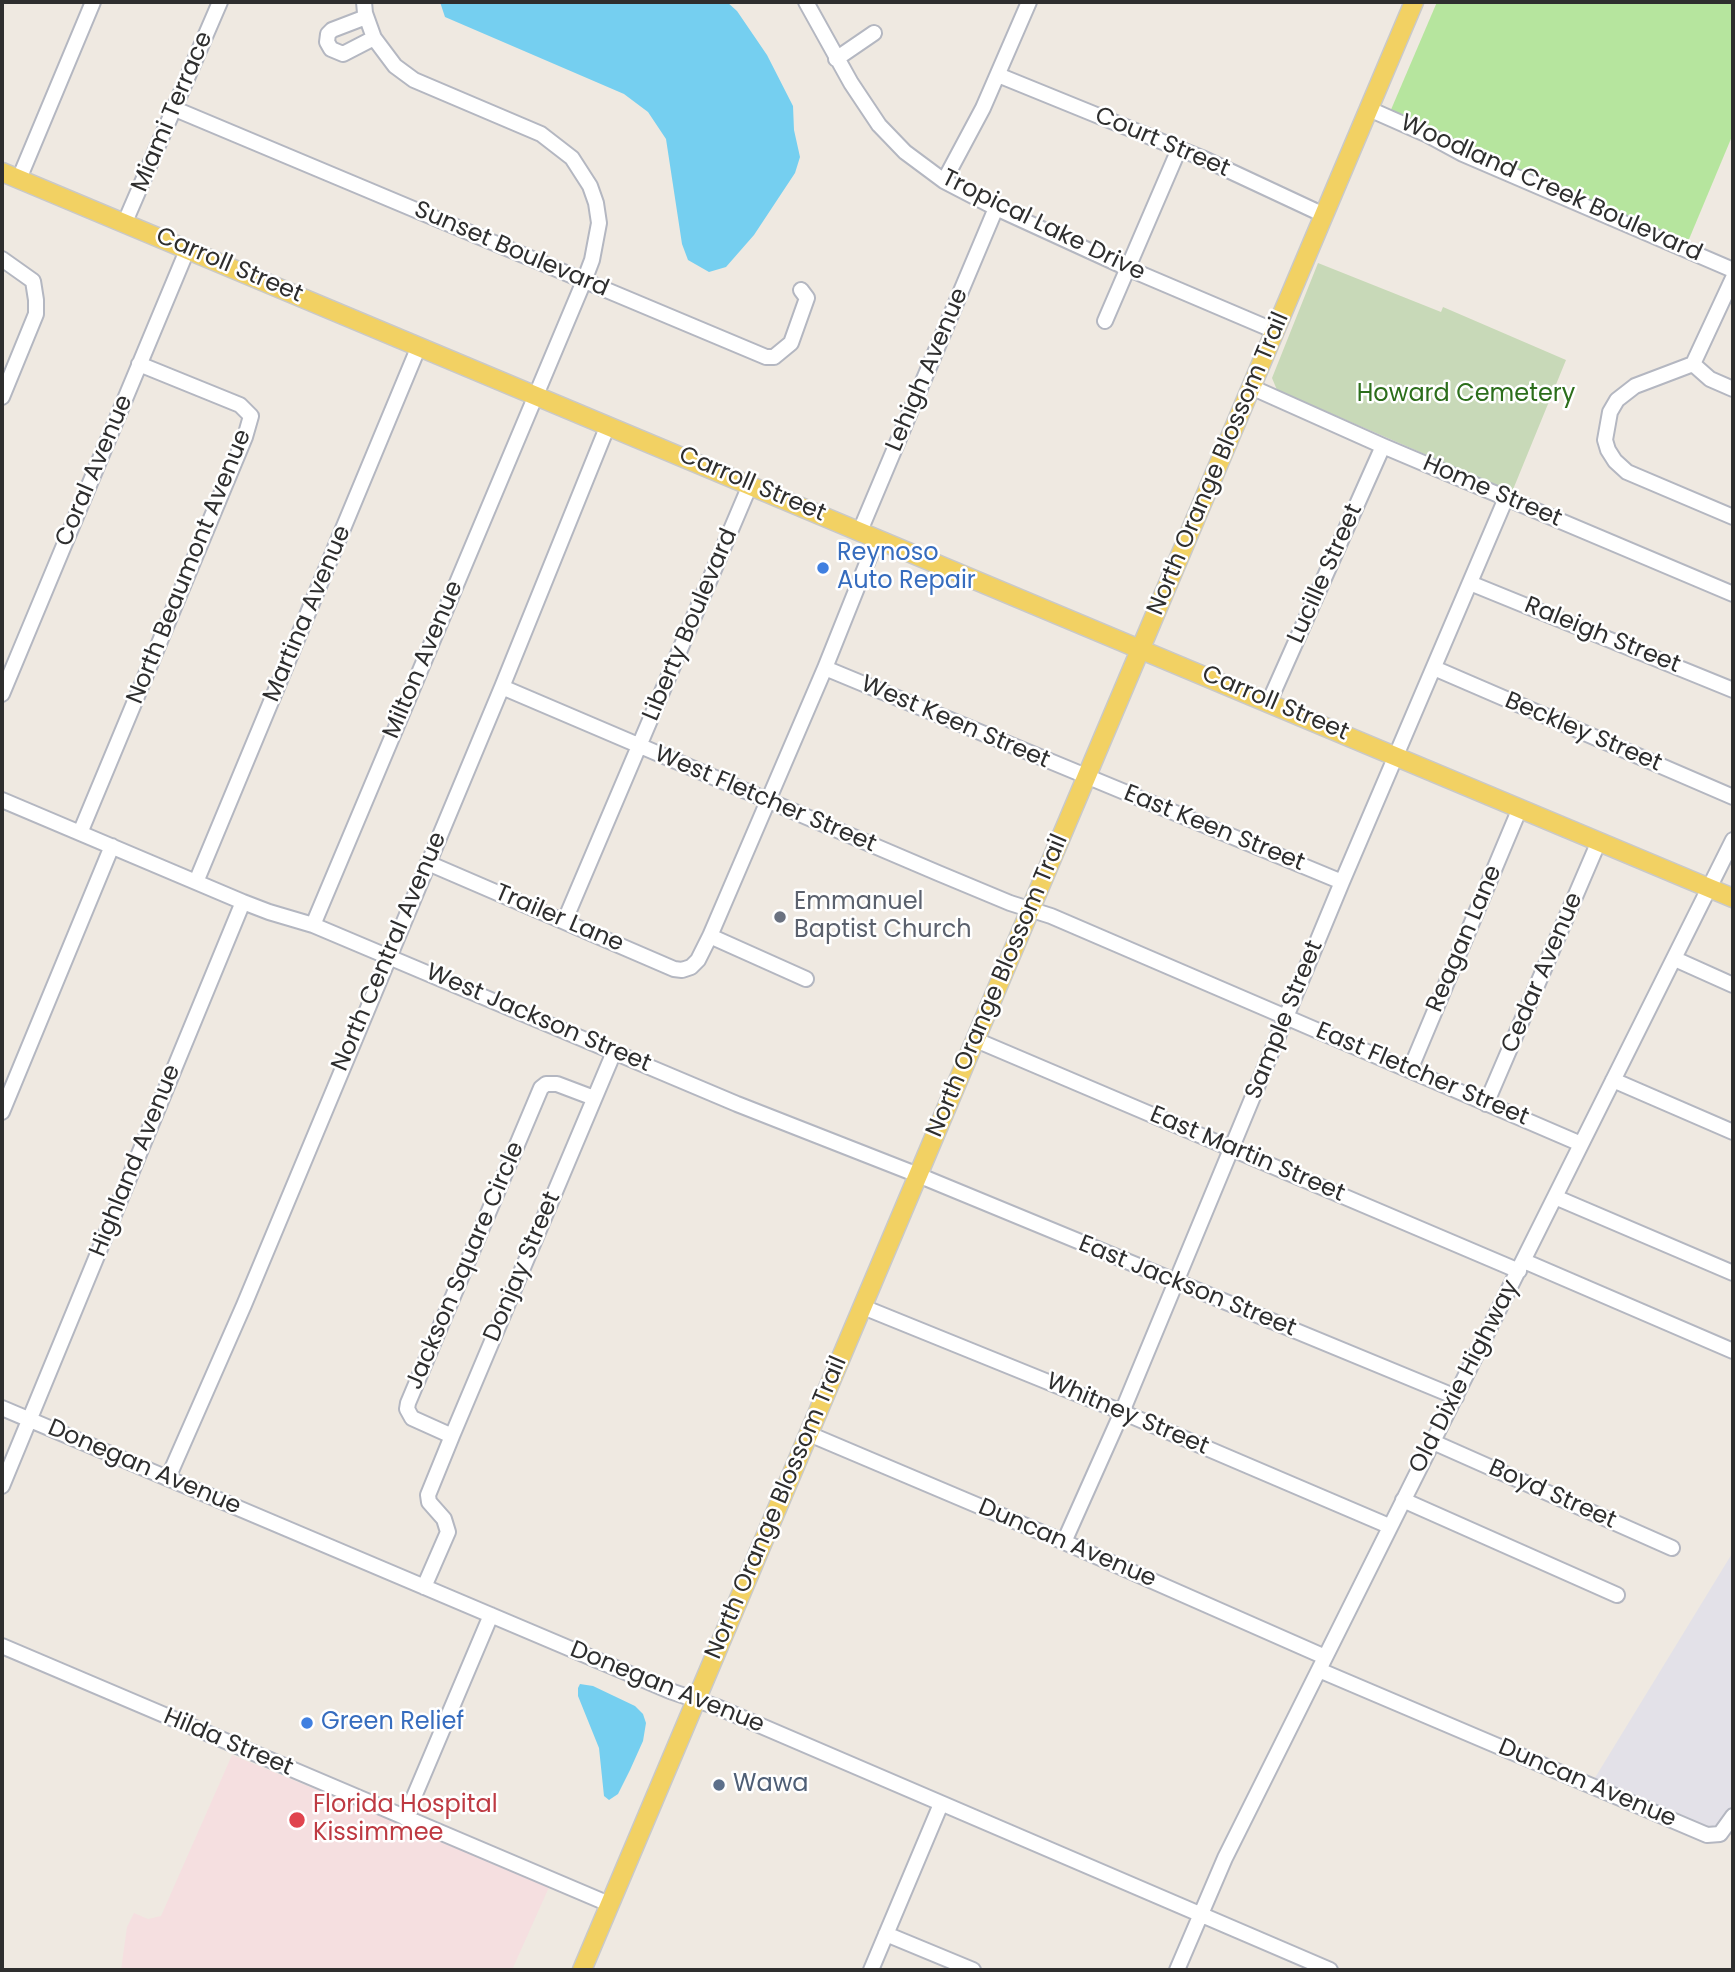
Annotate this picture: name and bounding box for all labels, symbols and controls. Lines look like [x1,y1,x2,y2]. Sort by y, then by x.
street label: Miami Terrace [126,28,220,196]
street label: Court Street [1090,102,1234,184]
street label: Woodland Creek Boulevard [1396,109,1706,269]
street label: Tropical Lake Drive [937,164,1149,288]
street label: Sunset Boulevard [409,196,613,304]
street label: Carroll Street [151,222,307,310]
street label: Lehigh Avenue [881,284,975,456]
street label: North Orange Blossom Trail [1142,308,1296,620]
park label: Howard Cemetery [1357,381,1575,409]
street label: Coral Avenue [50,391,140,551]
street label: North Beaumont Avenue [122,426,258,708]
street label: Carroll Street [674,441,830,529]
street label: Home Street [1418,450,1566,534]
street label: Lucille Street [1282,500,1370,648]
street label: Martina Avenue [258,522,358,706]
street label: Liberty Boulevard [637,525,745,725]
place label: Reynoso Auto Repair [837,540,976,596]
marker: Reynoso Auto Repair [815,560,831,576]
street label: Milton Avenue [378,577,470,743]
street label: Raleigh Street [1520,592,1684,680]
street label: Carroll Street [1197,660,1353,748]
street label: West Keen Street [856,670,1054,776]
street label: Beckley Street [1500,687,1666,779]
street label: West Fletcher Street [650,740,880,860]
street label: East Keen Street [1119,780,1309,878]
street label: North Central Avenue [327,828,453,1076]
street label: North Orange Blossom Trail [921,830,1075,1142]
street label: Reagan Lane [1421,861,1509,1017]
street label: Trailer Lane [490,879,628,959]
place label: Emmanuel Baptist Church [794,889,972,945]
street label: Cedar Avenue [1496,889,1590,1057]
marker: Emmanuel Baptist Church [772,909,788,925]
street label: Sample Street [1240,936,1330,1104]
street label: West Jackson Street [421,959,655,1079]
street label: East Fletcher Street [1311,1017,1533,1133]
street label: Highland Avenue [84,1061,188,1261]
street label: East Martin Street [1145,1101,1349,1209]
street label: Jackson Square Circle [401,1138,531,1394]
street label: Donjay Street [478,1188,568,1346]
street label: East Jackson Street [1074,1230,1300,1344]
street label: Old Dixie Highway [1404,1276,1526,1478]
street label: North Orange Blossom Trail [700,1352,854,1664]
street label: Whitney Street [1041,1368,1213,1462]
street label: Donegan Avenue [43,1414,245,1522]
street label: Boyd Street [1484,1454,1620,1536]
street label: Duncan Avenue [974,1494,1160,1594]
street label: Donegan Avenue [566,1636,768,1740]
street label: Hilda Street [159,1703,297,1783]
place label: Green Relief [321,1709,464,1737]
marker: Green Relief [299,1715,315,1731]
street label: Duncan Avenue [1494,1734,1680,1834]
place label: Wawa [733,1771,809,1799]
marker: Wawa [711,1777,727,1793]
place label: Florida Hospital Kissimmee [313,1792,498,1848]
marker: Florida Hospital Kissimmee [287,1810,307,1830]

